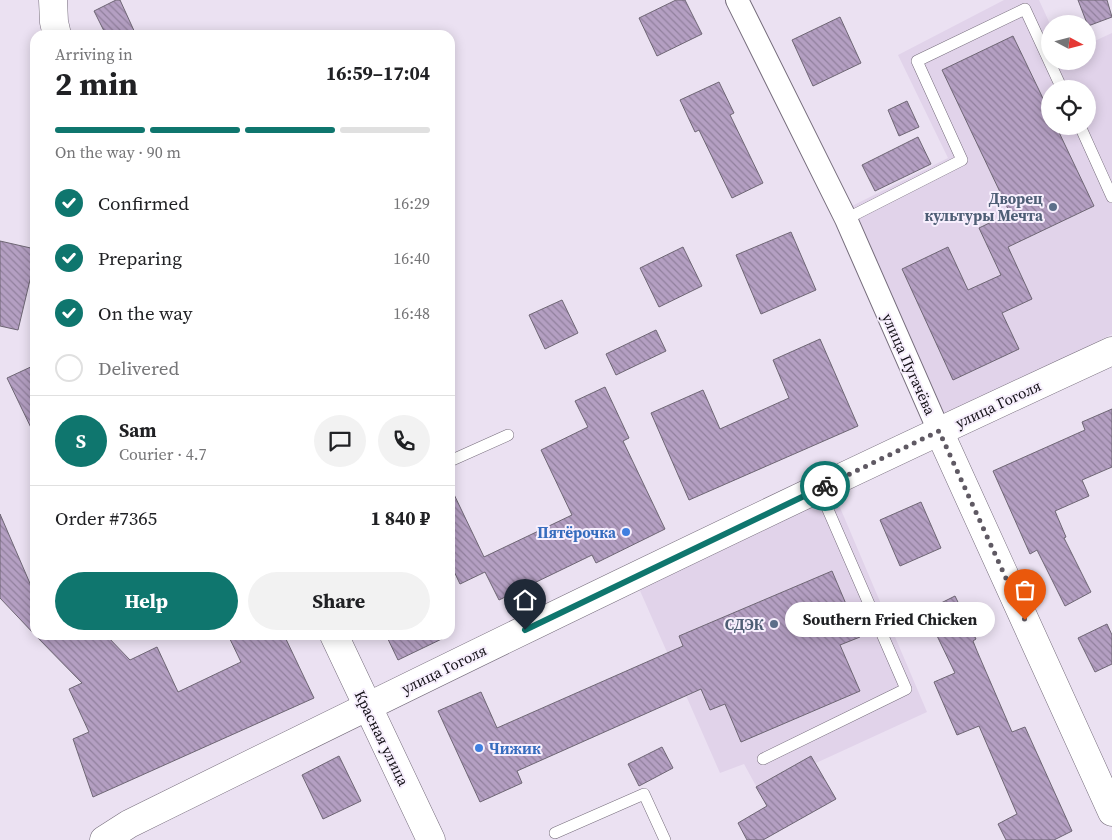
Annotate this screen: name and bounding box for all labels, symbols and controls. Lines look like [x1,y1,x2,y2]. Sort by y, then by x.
north arrow [1041,15,1096,70]
map controls [1041,15,1096,135]
text: Arriving in [55,43,133,65]
text: 16:59–17:04 [326,60,430,86]
text: 2 min [55,62,138,106]
button: locate [1041,80,1096,135]
text: On the way · 90 m [55,141,181,163]
place label: Дворец культуры Мечта [924,188,1044,226]
icon: check [55,189,83,217]
text: Confirmed [98,190,189,216]
text: 16:29 [393,192,430,214]
marker: Дворец культуры Мечта [1047,201,1059,213]
icon: check [55,244,83,272]
text: Preparing [98,245,182,271]
text: 16:40 [393,247,430,269]
icon: check [55,299,83,327]
text: On the way [98,300,193,326]
text: 16:48 [393,302,430,324]
street label: улица Пугачёва [877,310,941,419]
text: Delivered [98,355,179,381]
street label: улица Гоголя [952,375,1044,433]
button: chat [314,415,366,467]
button: phone [378,415,430,467]
text: Sam [119,417,157,443]
text: S [76,428,86,454]
text: Courier · 4.7 [119,443,207,465]
courier [800,461,850,511]
icon: bike [811,472,839,500]
text: Order #7365 [55,505,157,531]
text: 1 840 ₽ [370,505,430,531]
place label: Пятёрочка [537,522,617,543]
marker: Пятёрочка [620,526,632,538]
pin [1004,569,1046,620]
button: Help [55,572,238,630]
button: Share [248,572,430,630]
icon: bag [1011,576,1039,604]
pin [504,579,546,630]
icon: home [511,586,539,614]
callout: Southern Fried Chicken [785,602,995,638]
text: Southern Fried Chicken [803,608,977,630]
place label: СДЭК [725,614,765,635]
marker: СДЭК [768,618,780,630]
street label: улица Гоголя [398,639,490,699]
street label: Красная улица [350,687,414,790]
place label: Чижик [489,738,541,759]
marker: Чижик [473,742,485,754]

